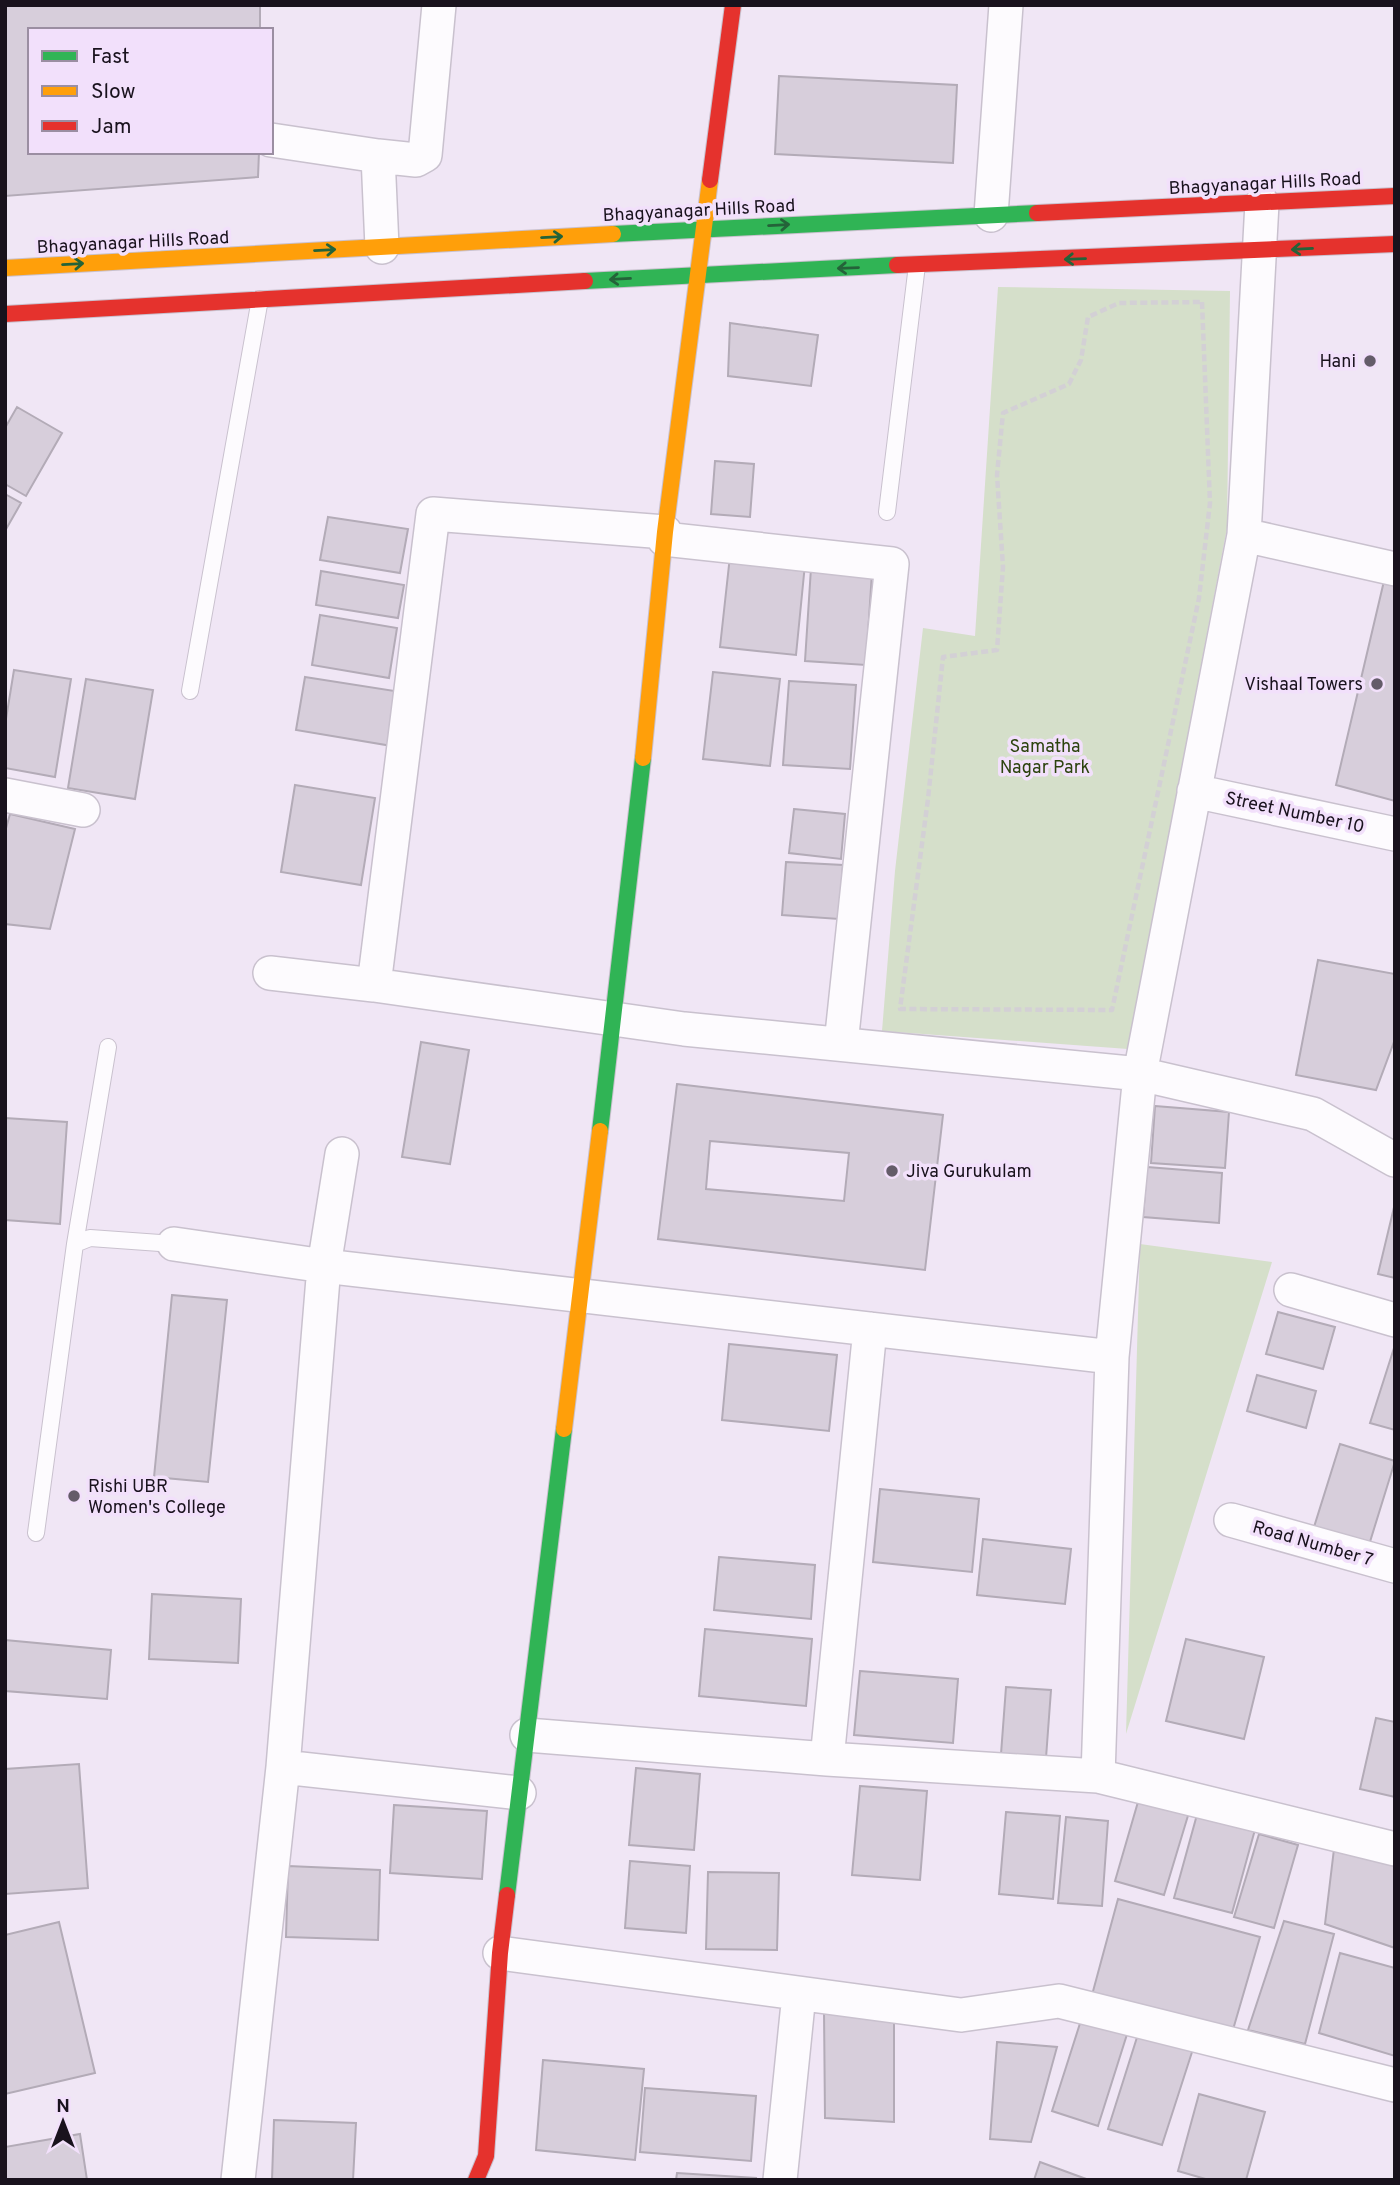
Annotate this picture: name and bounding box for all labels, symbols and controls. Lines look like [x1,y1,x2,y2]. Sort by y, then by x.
legend [28,28,273,154]
text: Fast [91,44,130,71]
text: Slow [91,79,136,106]
text: Jam [91,114,132,141]
street label: Bhagyanagar Hills Road [1168,168,1362,201]
street label: Bhagyanagar Hills Road [602,195,796,228]
one-way arrow [768,219,791,232]
street label: Bhagyanagar Hills Road [36,227,230,260]
one-way arrow [540,231,563,244]
one-way arrow [1291,242,1314,255]
one-way arrow [313,244,336,257]
one-way arrow [1064,252,1087,265]
one-way arrow [62,257,84,270]
one-way arrow [836,262,859,275]
one-way arrow [609,272,632,285]
place label: Hani [1320,351,1356,374]
marker: Hani [1362,353,1378,369]
place label: Vishaal Towers [1244,674,1363,697]
marker: Vishaal Towers [1369,676,1385,692]
park label: Samatha Nagar Park [1000,736,1090,780]
street label: Street Number 10 [1223,787,1366,839]
place label: Jiva Gurukulam [906,1161,1032,1184]
marker: Jiva Gurukulam [884,1163,900,1179]
place label: Rishi UBR Women's College [88,1476,226,1520]
marker: Rishi UBR Women's College [66,1488,82,1504]
street label: Road Number 7 [1250,1516,1376,1573]
north arrow [28,2087,98,2157]
text: N [56,2095,70,2119]

